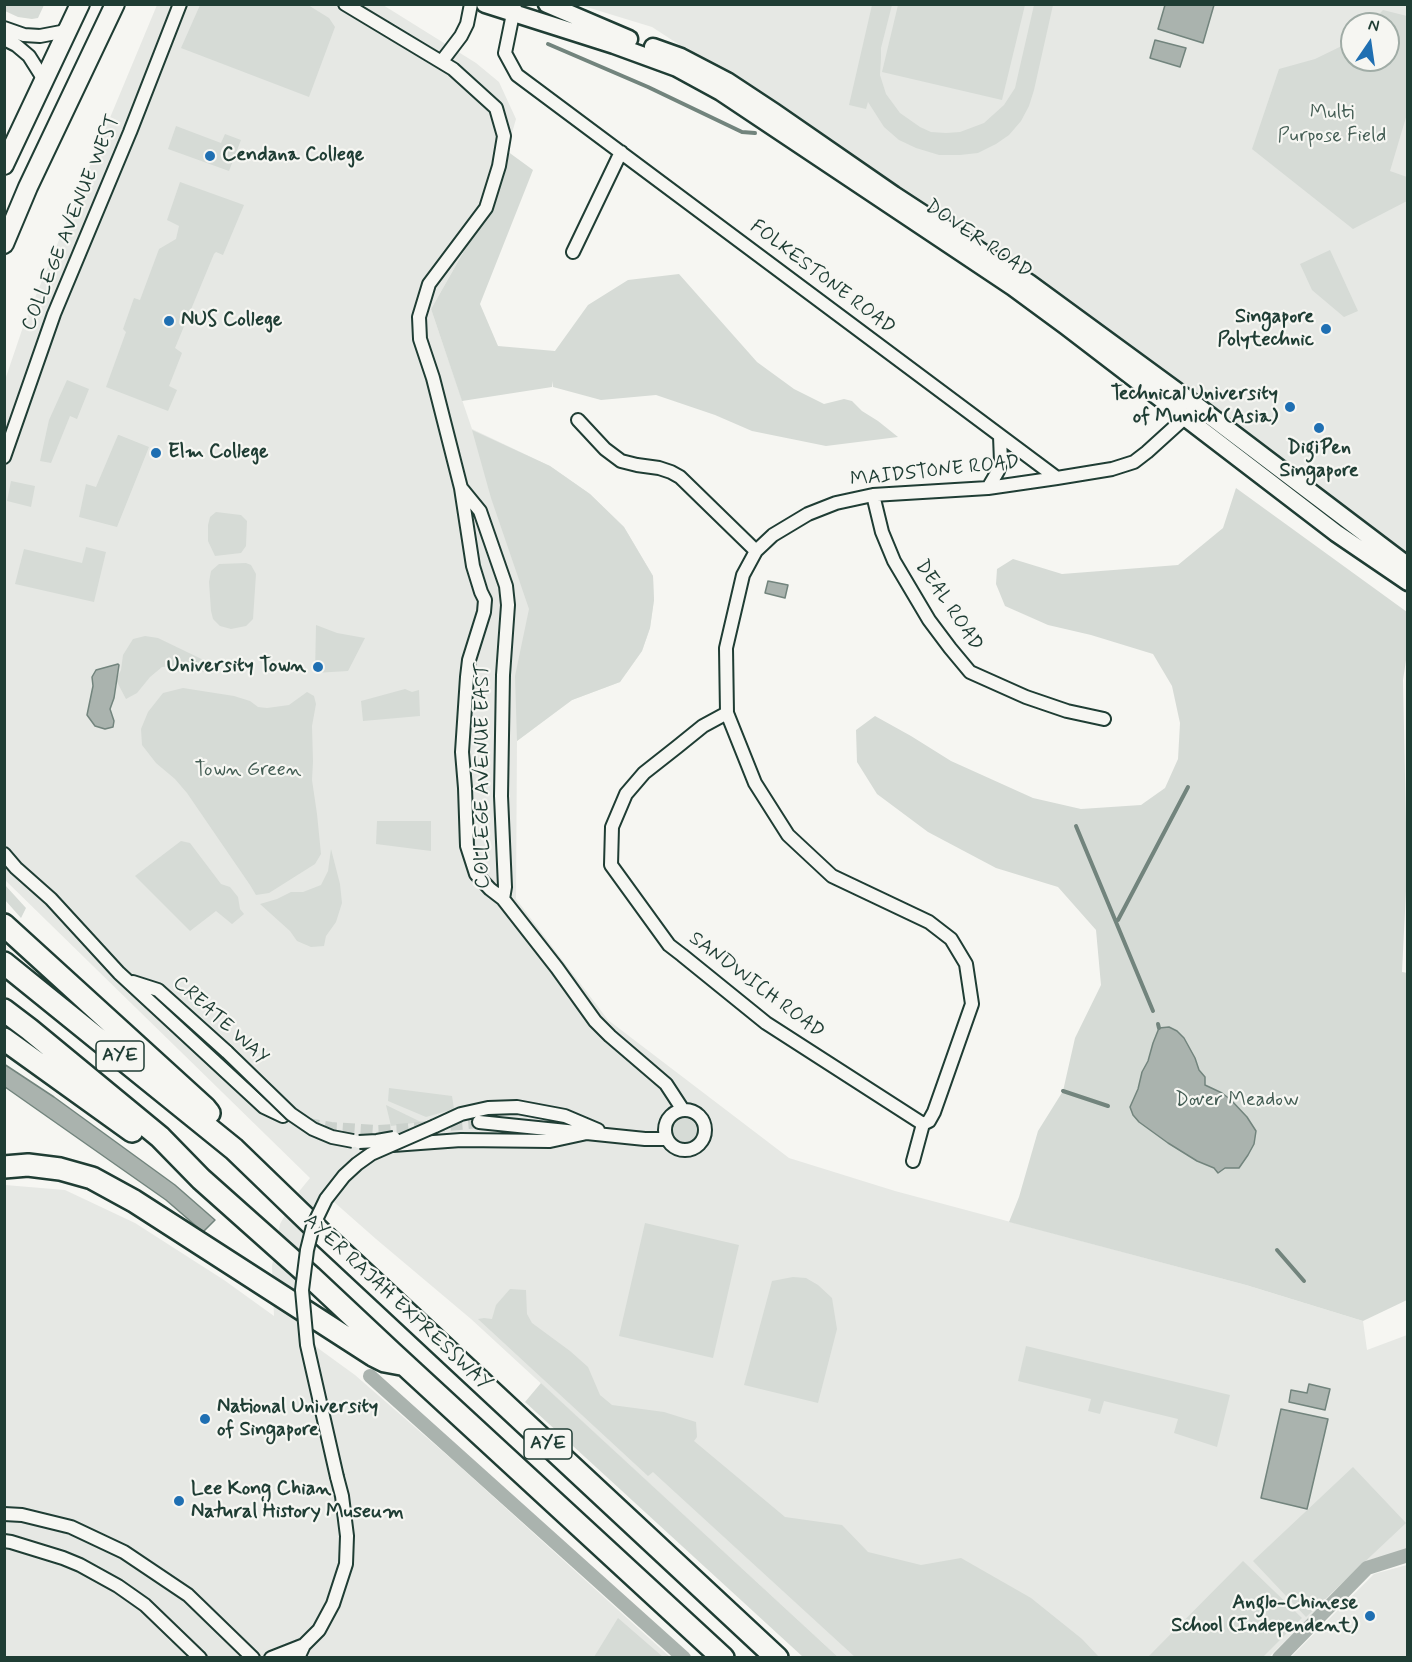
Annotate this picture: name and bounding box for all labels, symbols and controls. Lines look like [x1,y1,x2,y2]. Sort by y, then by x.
north arrow [1340,12,1400,72]
text: N [1366,14,1381,37]
park label: Multi Purpose Field [1278,102,1386,149]
street label: COLLEGE AVENUE WEST [18,111,126,335]
place label: Cendana College [222,144,364,168]
marker: Cendana College [203,149,217,163]
street label: DOVER ROAD [920,195,1036,285]
street label: FOLKESTONE ROAD [745,216,899,340]
place label: Singapore Polytechnic [1218,306,1314,353]
place label: NUS College [181,309,282,333]
marker: NUS College [162,314,176,328]
marker: Singapore Polytechnic [1319,322,1333,336]
place label: Technical University of Munich (Asia) [1111,383,1278,430]
marker: Technical University of Munich (Asia) [1283,400,1297,414]
marker: DigiPen Singapore [1312,421,1326,435]
place label: DigiPen Singapore [1280,437,1358,484]
place label: Elm College [168,441,268,465]
marker: Elm College [149,446,163,460]
street label: MAIDSTONE ROAD [849,451,1021,493]
street label: DEAL ROAD [909,556,987,656]
place label: University Town [167,655,306,679]
marker: University Town [311,660,325,674]
street label: COLLEGE AVENUE EAST [472,663,496,889]
park label: Town Green [194,759,302,783]
street label: SANDWICH ROAD [684,927,828,1045]
street label: CREATE WAY [167,972,273,1070]
road number: AYE [96,1041,144,1071]
park label: Dover Meadow [1175,1089,1299,1113]
street label: AYER RAJAH EXPRESSWAY [298,1209,496,1397]
place label: National University of Singapore [217,1396,378,1443]
marker: National University of Singapore [198,1412,212,1426]
road number: AYE [524,1429,572,1459]
place label: Lee Kong Chian Natural History Museum [191,1478,404,1525]
marker: Lee Kong Chian Natural History Museum [172,1494,186,1508]
place label: Anglo-Chinese School (Independent) [1171,1592,1358,1639]
marker: Anglo-Chinese School (Independent) [1363,1609,1377,1623]

